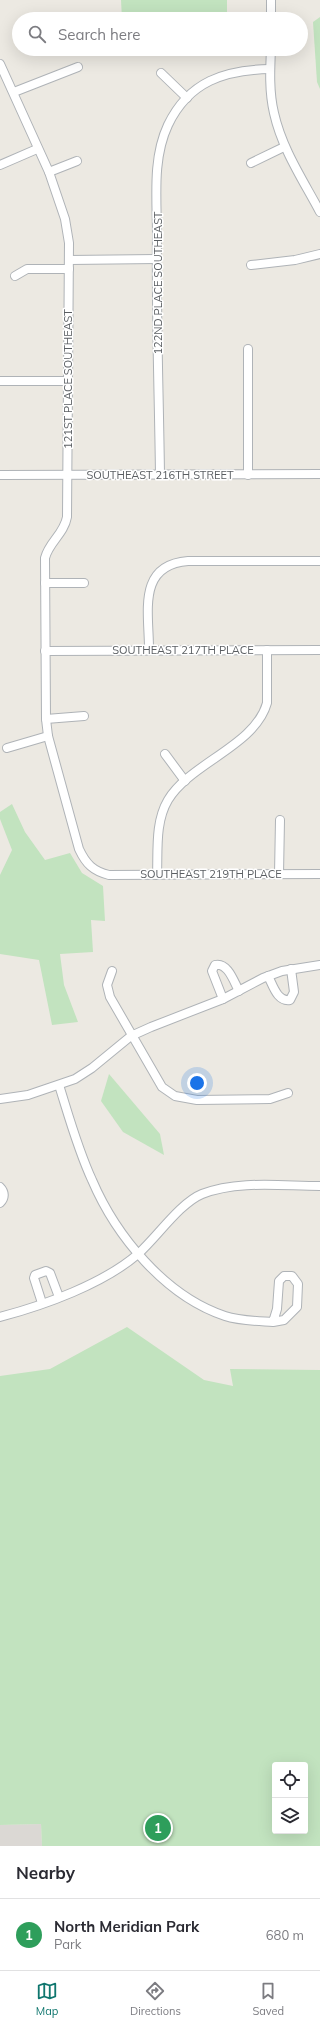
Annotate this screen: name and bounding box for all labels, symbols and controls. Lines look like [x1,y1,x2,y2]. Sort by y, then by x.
search box [12,12,308,56]
icon: search [26,23,48,45]
text: Search here [58,25,140,44]
street label: 122ND PLACE SOUTHEAST [151,211,165,354]
street label: 121ST PLACE SOUTHEAST [61,309,75,449]
street label: SOUTHEAST 216TH STREET [86,468,234,482]
street label: SOUTHEAST 217TH PLACE [112,643,254,657]
street label: SOUTHEAST 219TH PLACE [140,867,282,881]
your location [187,1073,207,1093]
map controls [272,1762,308,1834]
button: locate [272,1762,308,1798]
button: layers [272,1798,308,1834]
pin: 1 [145,1813,171,1843]
text: Nearby [16,1862,75,1883]
text: North Meridian Park [54,1917,199,1936]
text: 1 [25,1927,33,1943]
text: 680 m [266,1927,304,1943]
text: Park [54,1936,81,1952]
tab: Map [36,1980,58,2018]
tab: Directions [130,1980,181,2018]
tab: Saved [252,1980,284,2018]

